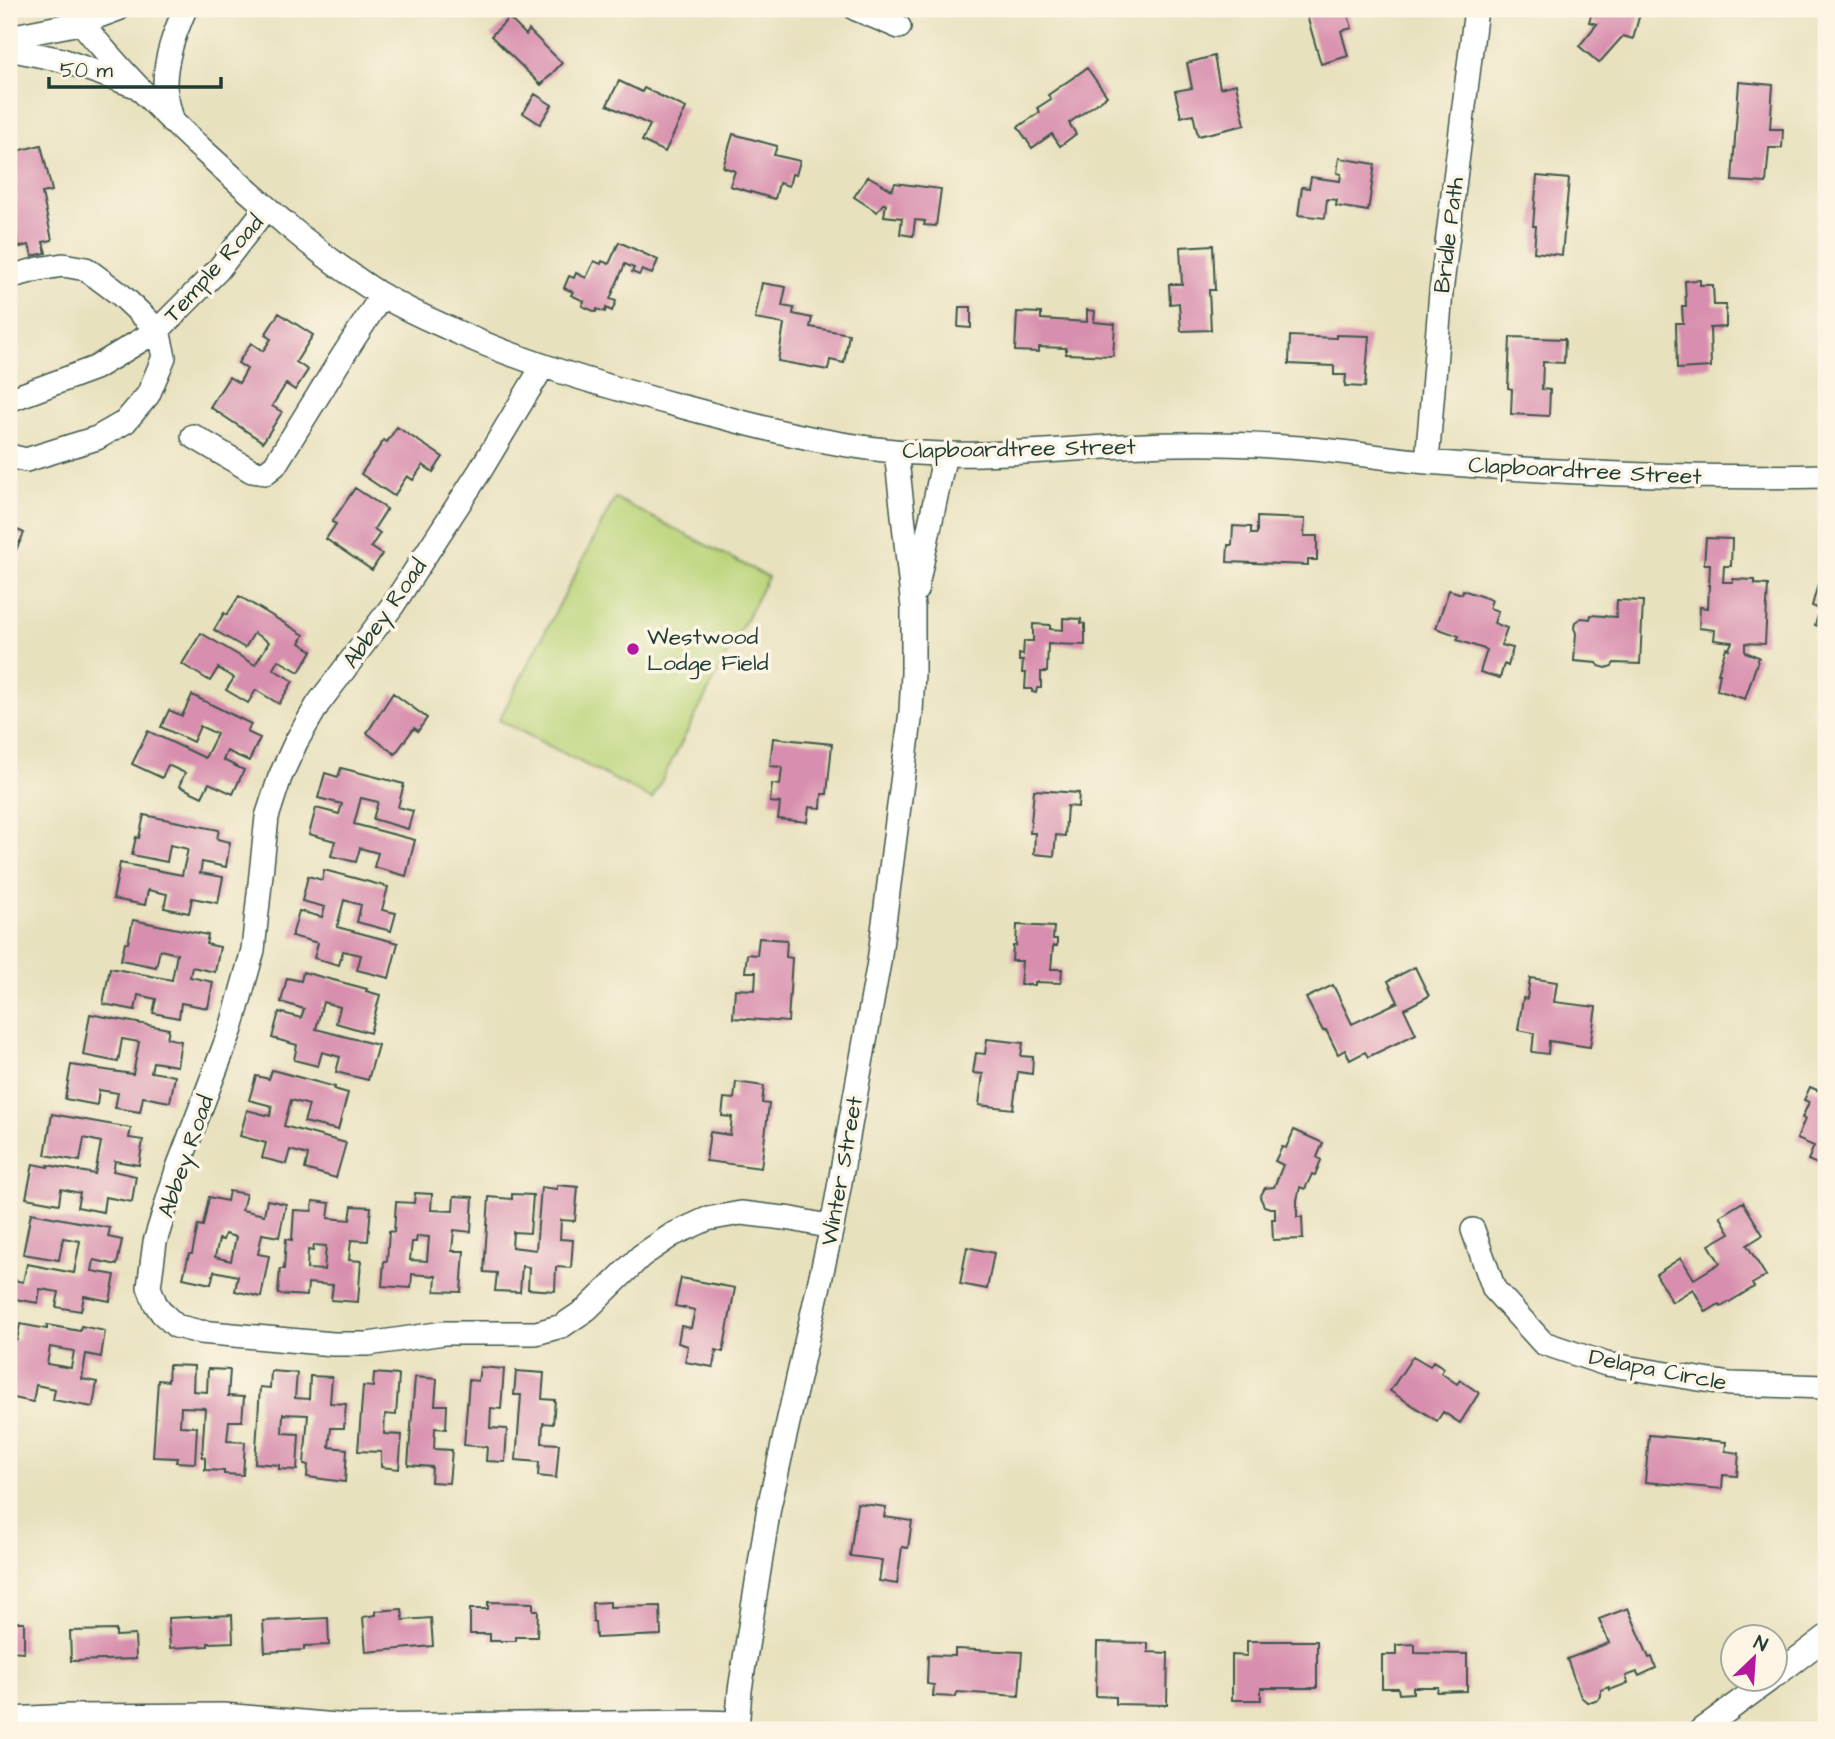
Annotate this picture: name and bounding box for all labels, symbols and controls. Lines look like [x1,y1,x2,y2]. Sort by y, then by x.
scale bar [49,46,220,90]
text: 50 m [60,56,114,85]
street label: Bridle Path [1426,175,1472,295]
street label: Temple Road [156,207,271,330]
street label: Clapboardtree Street [902,431,1137,467]
street label: Clapboardtree Street [1468,449,1703,493]
street label: Abbey Road [335,552,435,676]
place label: Westwood Lodge Field [647,621,769,680]
marker: Westwood Lodge Field [625,641,641,657]
street label: Abbey Road [150,1091,223,1222]
street label: Winter Street [813,1093,871,1248]
street label: Delapa Circle [1586,1341,1729,1399]
north arrow [1720,1624,1790,1694]
text: N [1749,1629,1772,1659]

